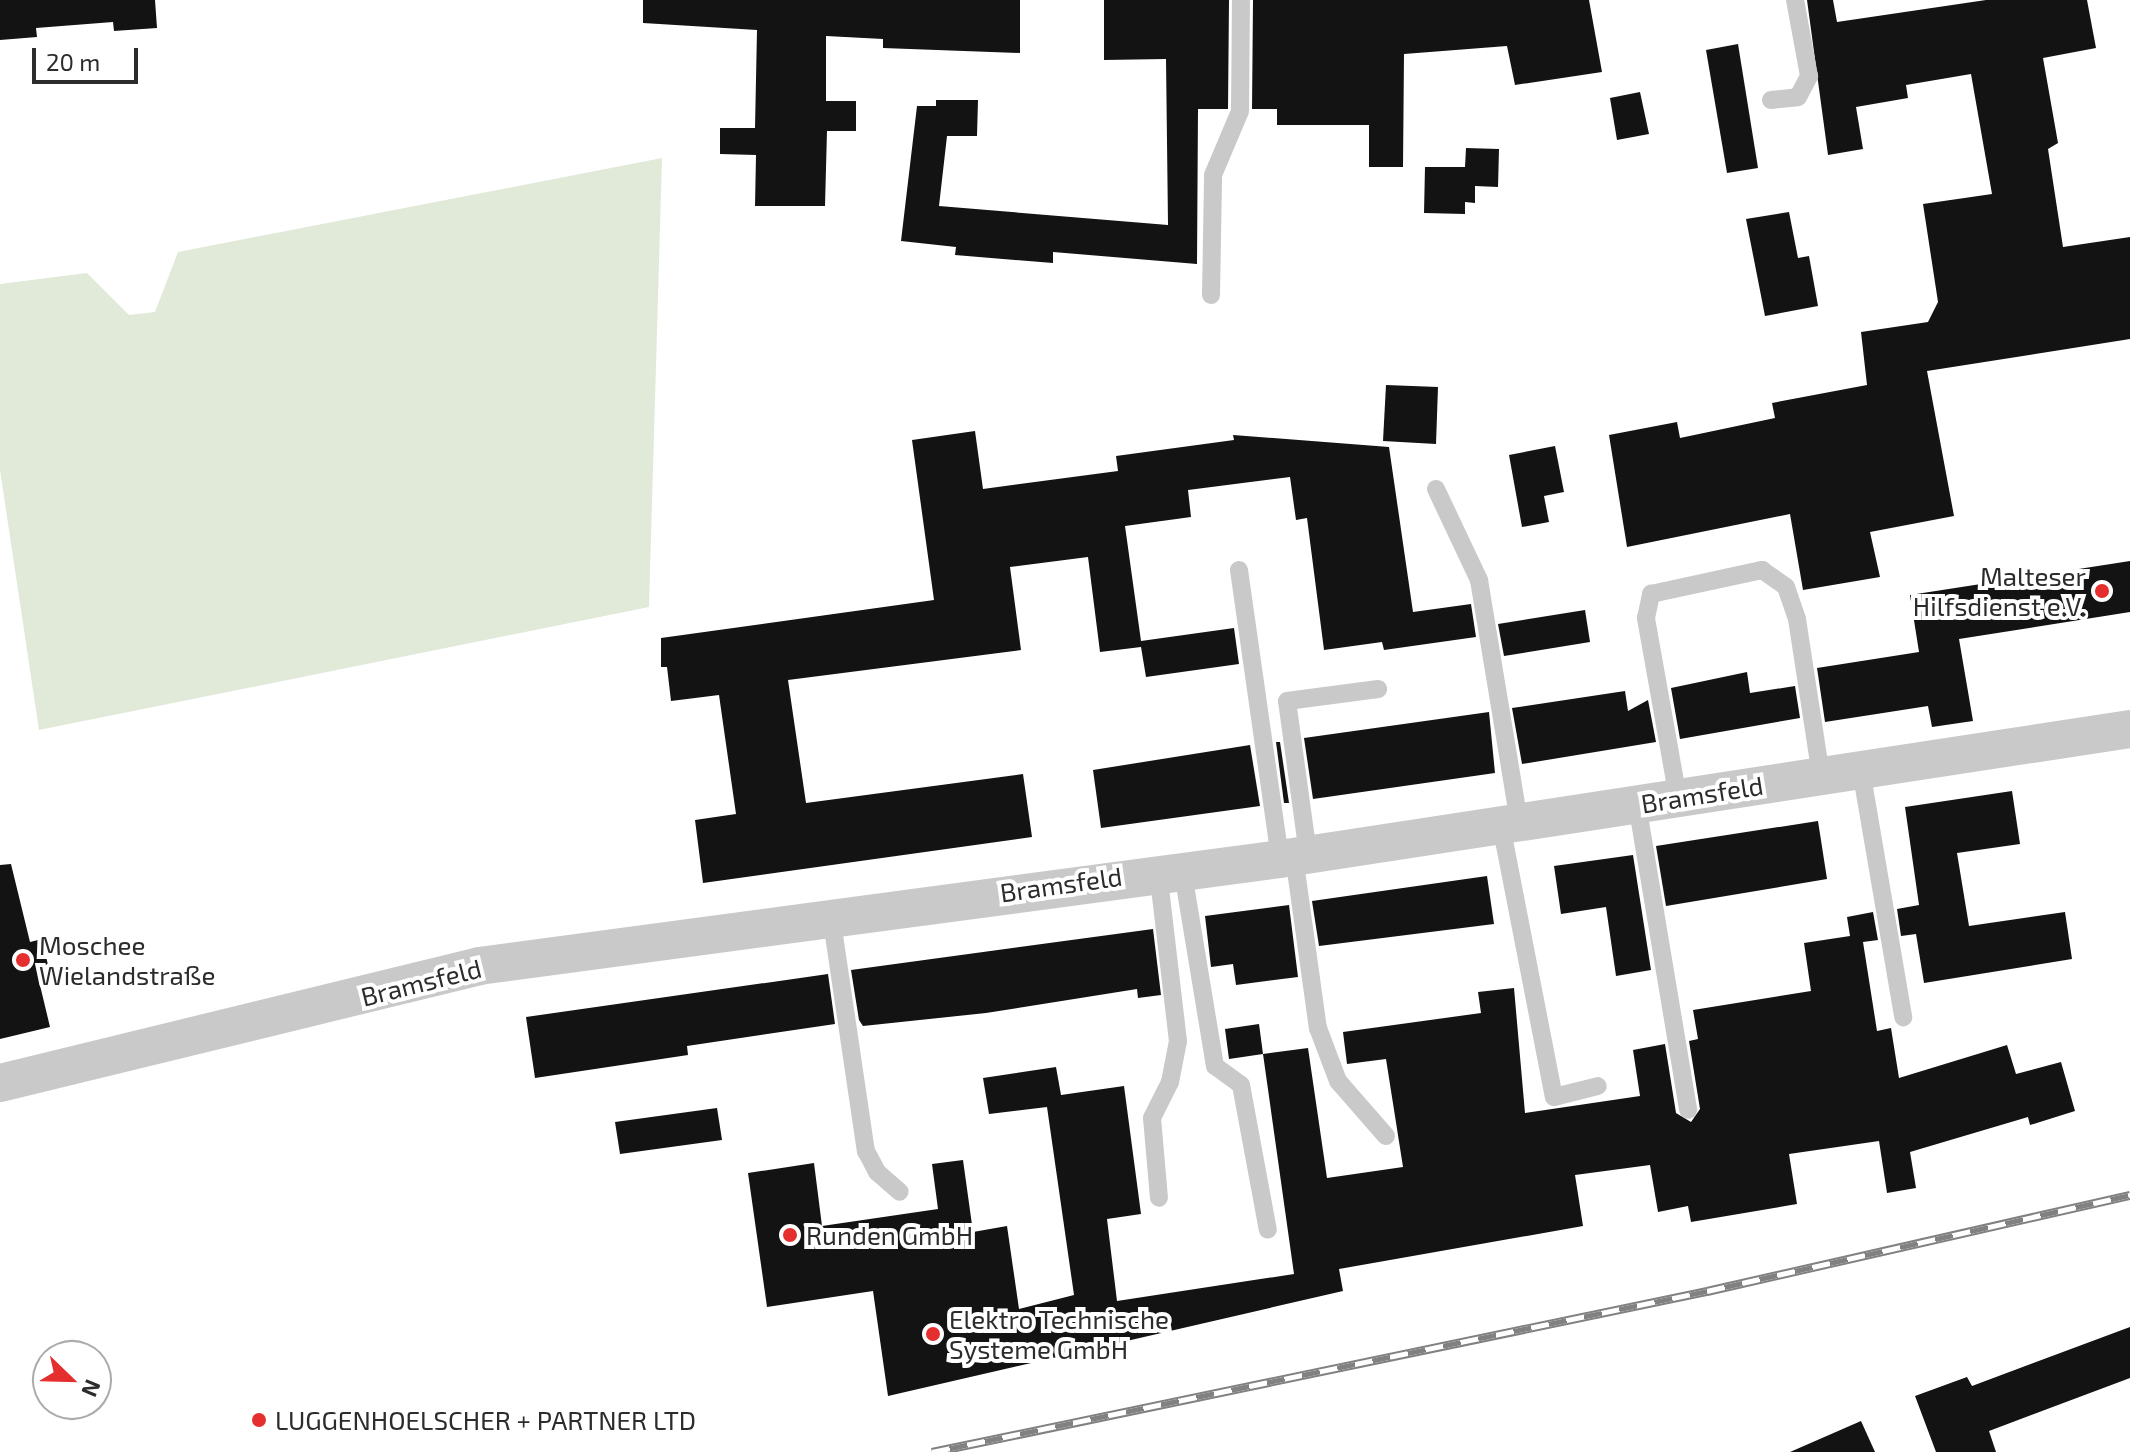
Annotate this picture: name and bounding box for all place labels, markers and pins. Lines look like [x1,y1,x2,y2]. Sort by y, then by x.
place label: Malteser Hilfsdienst e.V. [1913,560,2086,622]
marker: Malteser Hilfsdienst e.V. [2093,582,2111,600]
place label: Moschee Wielandstraße [39,929,215,990]
marker: Moschee Wielandstraße [14,951,32,969]
place label: Runden GmbH [806,1219,973,1251]
marker: Runden GmbH [781,1226,799,1244]
place label: Elektro Technische Systeme GmbH [949,1303,1170,1364]
marker: Elektro Technische Systeme GmbH [924,1325,942,1343]
place label: LUGGENHOELSCHER + PARTNER LTD [275,1404,696,1436]
marker: LUGGENHOELSCHER + PARTNER LTD [250,1411,268,1429]

